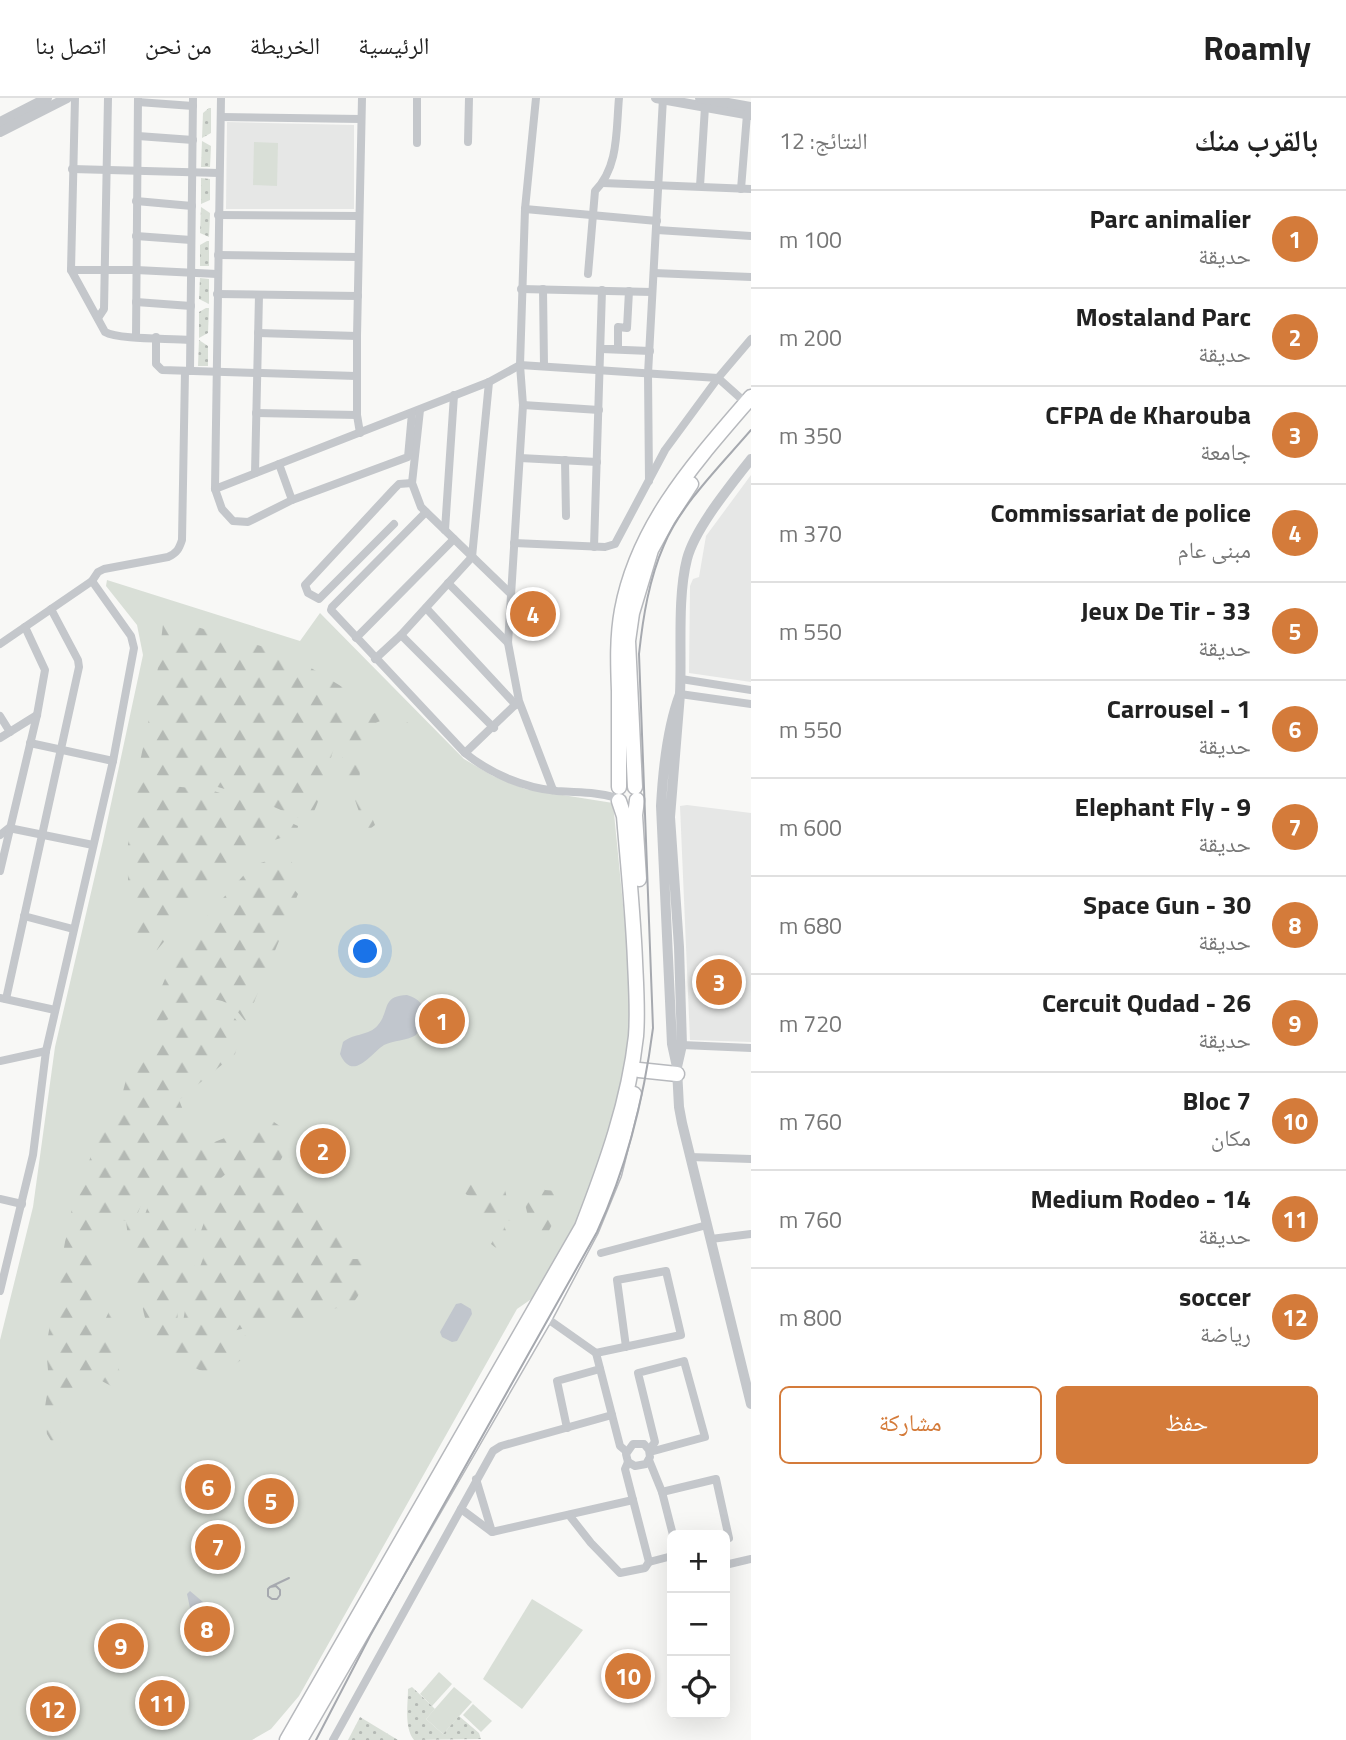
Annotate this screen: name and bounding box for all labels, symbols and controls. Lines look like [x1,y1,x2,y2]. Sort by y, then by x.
text: Roamly [1203,23,1311,73]
text: اتصل بنا [35,27,107,63]
text: من نحن [145,27,212,63]
text: الخريطة [250,27,320,63]
text: الرئيسية [358,27,429,63]
text: بالقرب منك [1194,117,1318,163]
text: النتائج: 12 [779,123,868,158]
text: Parc animalier [1089,199,1251,238]
text: 100 m [779,222,842,257]
text: 1 [1289,222,1301,257]
text: حديقة [1198,238,1251,273]
text: Mostaland Parc [1076,297,1251,336]
text: 200 m [779,320,842,355]
text: 2 [1289,320,1301,355]
text: حديقة [1198,336,1251,371]
text: CFPA de Kharouba [1045,395,1251,434]
text: 350 m [779,418,842,453]
text: 3 [1289,418,1301,453]
text: جامعة [1200,434,1251,469]
text: Commissariat de police [991,493,1251,532]
text: 370 m [779,516,842,551]
text: 4 [1289,516,1301,551]
text: مبنى عام [1178,532,1251,567]
pin: 4 [510,588,556,640]
text: 33 - Jeux De Tir [1081,591,1251,630]
text: 550 m [779,614,842,649]
text: 5 [1289,614,1301,649]
text: حديقة [1198,630,1251,665]
text: 1 - Carrousel [1107,689,1251,728]
text: 550 m [779,712,842,747]
text: 6 [1289,712,1301,747]
text: حديقة [1198,728,1251,763]
text: 9 - Elephant Fly [1074,787,1251,826]
text: 600 m [779,810,842,845]
text: 7 [1289,810,1301,845]
text: حديقة [1198,826,1251,861]
text: 30 - Space Gun [1083,885,1251,924]
text: 680 m [779,908,842,943]
text: 8 [1289,908,1301,943]
text: حديقة [1198,924,1251,959]
your location [348,934,382,968]
pin: 3 [696,956,742,1008]
text: 26 - Cercuit Qudad [1042,983,1251,1022]
pin: 1 [419,995,465,1047]
text: 720 m [779,1006,842,1041]
text: 9 [1289,1006,1301,1041]
text: حديقة [1198,1022,1251,1057]
text: Bloc 7 [1182,1081,1251,1120]
text: 760 m [779,1104,842,1139]
text: 10 [1282,1104,1308,1139]
text: مكان [1211,1120,1251,1155]
pin: 2 [300,1125,346,1177]
text: 14 - Medium Rodeo [1030,1179,1251,1218]
text: 760 m [779,1202,842,1237]
text: 11 [1282,1202,1308,1237]
text: حديقة [1198,1218,1251,1253]
text: soccer [1179,1277,1251,1316]
text: 800 m [779,1300,842,1335]
text: 12 [1282,1300,1308,1335]
text: رياضة [1200,1316,1251,1351]
button: مشاركة [779,1386,1042,1464]
button: حفظ [1056,1386,1318,1464]
pin: 6 [185,1461,231,1513]
pin: 5 [248,1475,294,1527]
pin: 7 [195,1521,241,1573]
map controls [667,1530,730,1719]
button: + [667,1530,730,1593]
button: − [667,1593,730,1656]
pin: 8 [184,1603,230,1655]
pin: 9 [98,1620,144,1672]
pin: 10 [605,1650,651,1702]
button: locate [667,1656,730,1719]
pin: 11 [139,1677,185,1729]
pin: 12 [30,1683,76,1735]

